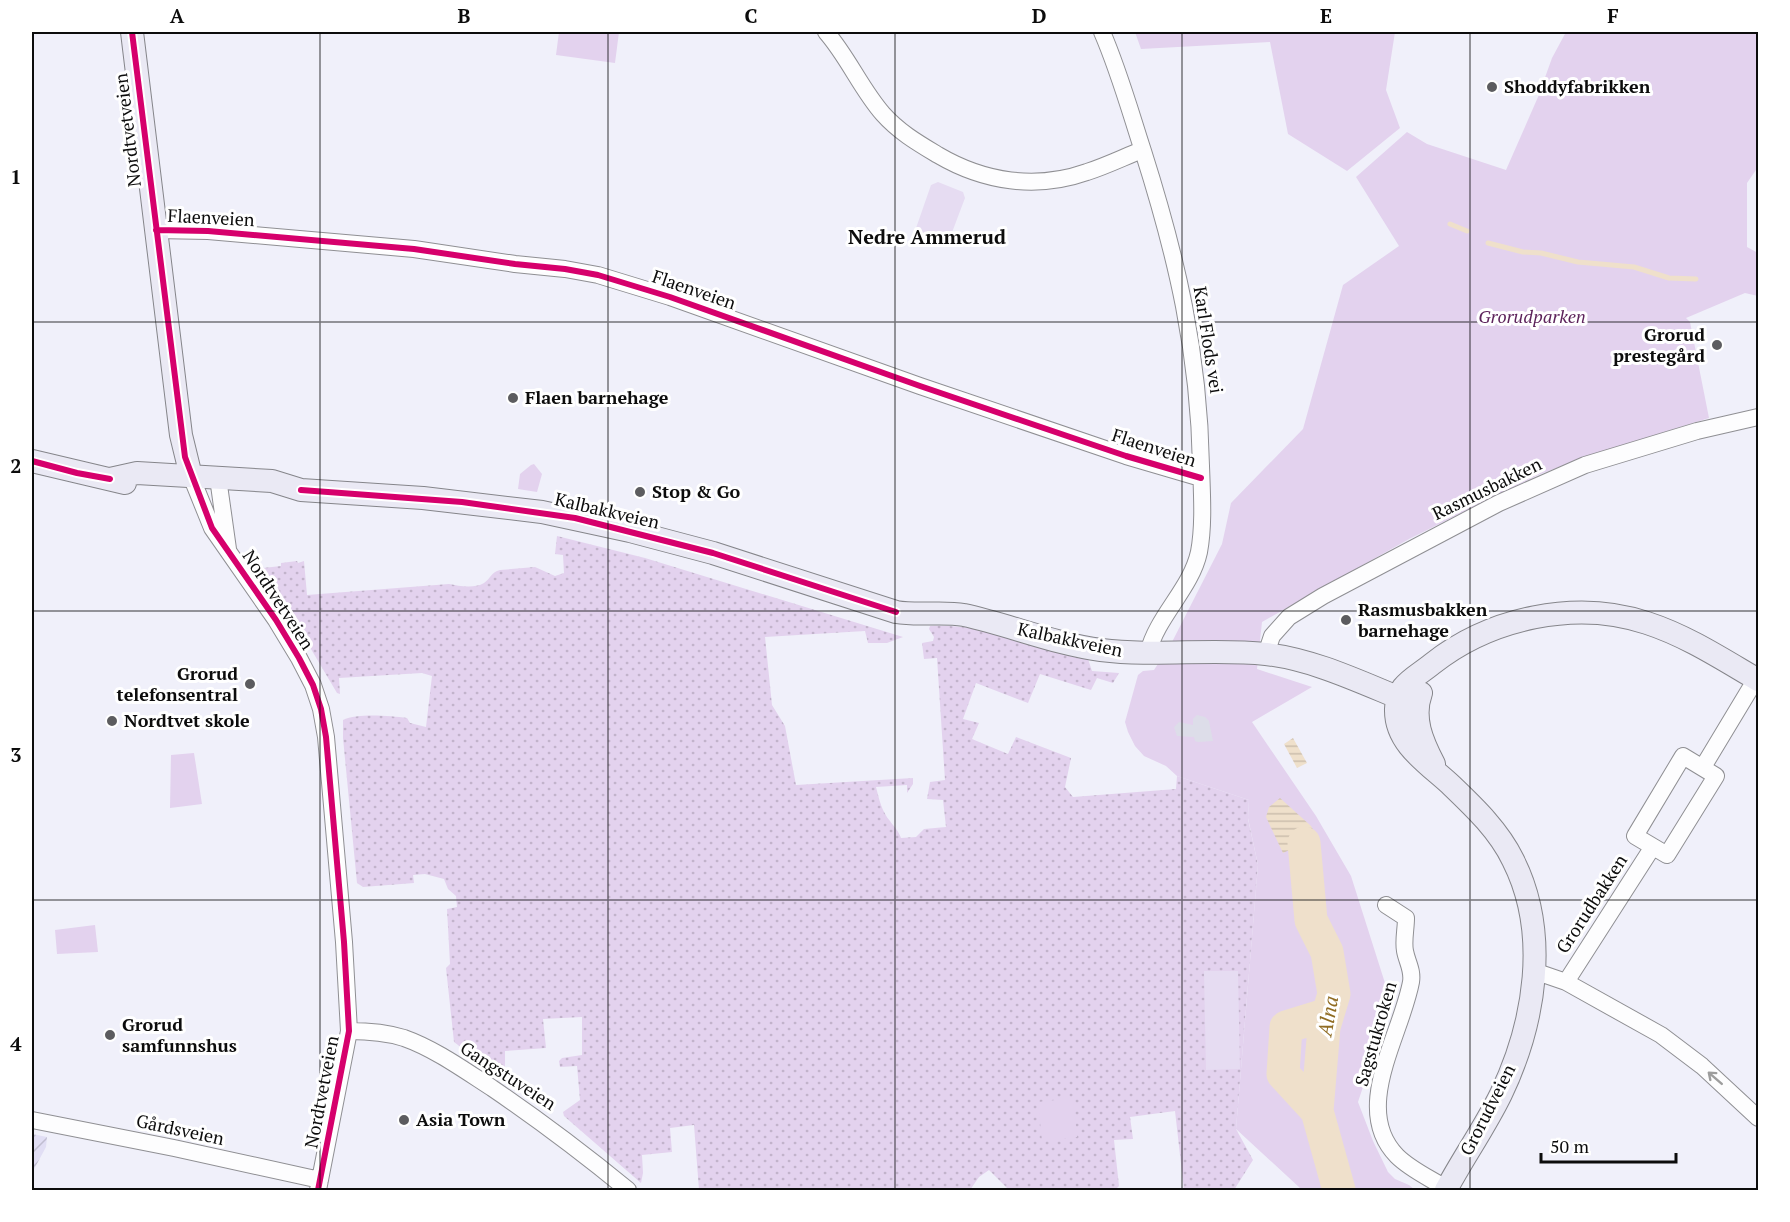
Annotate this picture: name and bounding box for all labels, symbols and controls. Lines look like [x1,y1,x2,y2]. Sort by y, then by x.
text: A [170,2,185,29]
text: B [458,2,471,29]
text: C [744,2,758,29]
text: D [1032,2,1046,29]
text: E [1320,2,1332,29]
text: F [1607,2,1619,29]
street label: Nordtvetveien [108,72,146,188]
place label: Shoddyfabrikken [1504,74,1651,98]
marker: Shoddyfabrikken [1485,80,1499,94]
text: 1 [10,163,22,190]
street label: Flaenveien [167,203,255,231]
district label: Nedre Ammerud [848,223,1006,250]
street label: Flaenveien [649,264,740,315]
street label: Karl Flods vei [1189,285,1229,395]
park label: Grorudparken [1478,304,1586,328]
place label: Grorud prestegård [1613,322,1705,367]
marker: Grorud prestegård [1710,338,1724,352]
place label: Flaen barnehage [525,385,669,409]
marker: Flaen barnehage [506,391,520,405]
street label: Flaenveien [1109,422,1200,472]
street label: Rasmusbakken [1428,451,1546,525]
text: 2 [10,452,22,479]
place label: Stop & Go [652,479,740,503]
marker: Stop & Go [633,485,647,499]
street label: Kalbakkveien [553,486,662,534]
street label: Nordtvetveien [238,545,320,654]
place label: Rasmusbakken barnehage [1357,597,1488,642]
marker: Rasmusbakken barnehage [1339,613,1353,627]
street label: Kalbakkveien [1016,616,1125,662]
place label: Grorud telefonsentral [116,661,238,706]
marker: Grorud telefonsentral [243,677,257,691]
place label: Nordtvet skole [124,708,250,732]
marker: Nordtvet skole [105,714,119,728]
text: 3 [10,741,22,768]
street label: Grorudbakken [1550,849,1632,958]
street label: Sagstukroken [1349,978,1402,1089]
water label: Alna [1310,993,1344,1039]
place label: Grorud samfunnshus [122,1012,237,1057]
marker: Grorud samfunnshus [103,1028,117,1042]
text: 4 [10,1030,22,1057]
street label: Nordtvetveien [298,1033,344,1150]
street label: Gangstuveien [456,1035,561,1115]
street label: Grorudveien [1454,1060,1521,1159]
one-way arrow [1708,1071,1723,1085]
place label: Asia Town [416,1107,506,1131]
street label: Gårdsveien [134,1108,227,1150]
marker: Asia Town [397,1113,411,1127]
scale bar [1541,1126,1676,1164]
text: 50 m [1550,1134,1590,1158]

